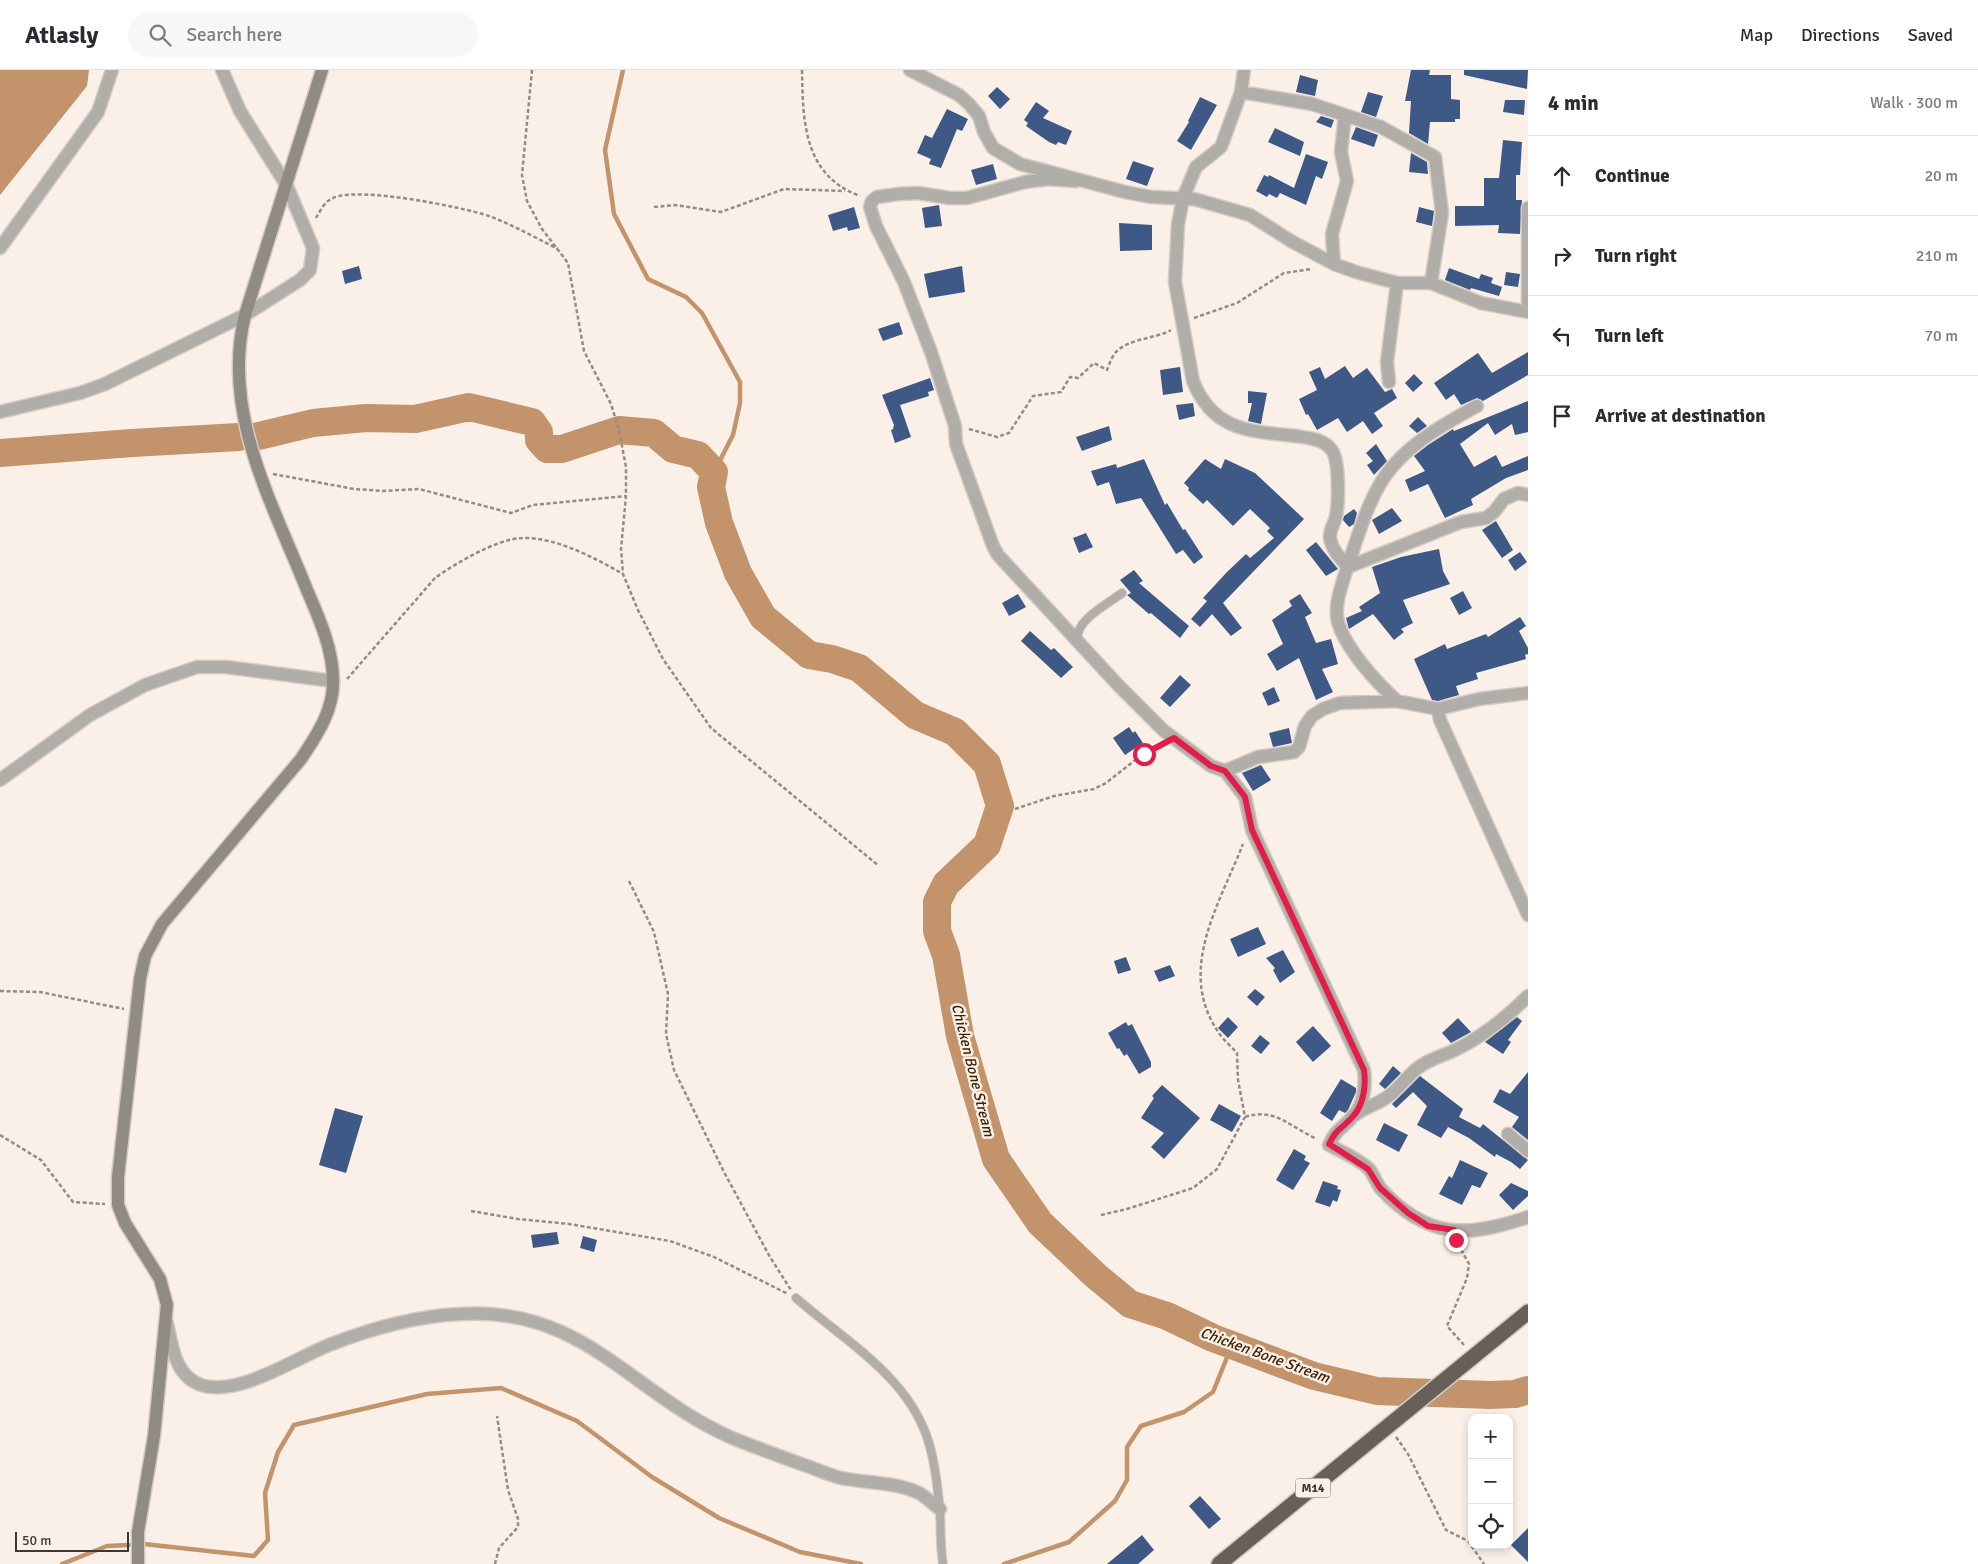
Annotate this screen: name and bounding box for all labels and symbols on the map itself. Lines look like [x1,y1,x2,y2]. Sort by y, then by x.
route start [1133,743,1156,766]
water label: Chicken Bone Stream [948,1002,998,1139]
route end [1445,1229,1468,1252]
water label: Chicken Bone Stream [1198,1323,1333,1387]
road number: M14 [1296,1479,1330,1498]
scale bar [15,1529,129,1552]

